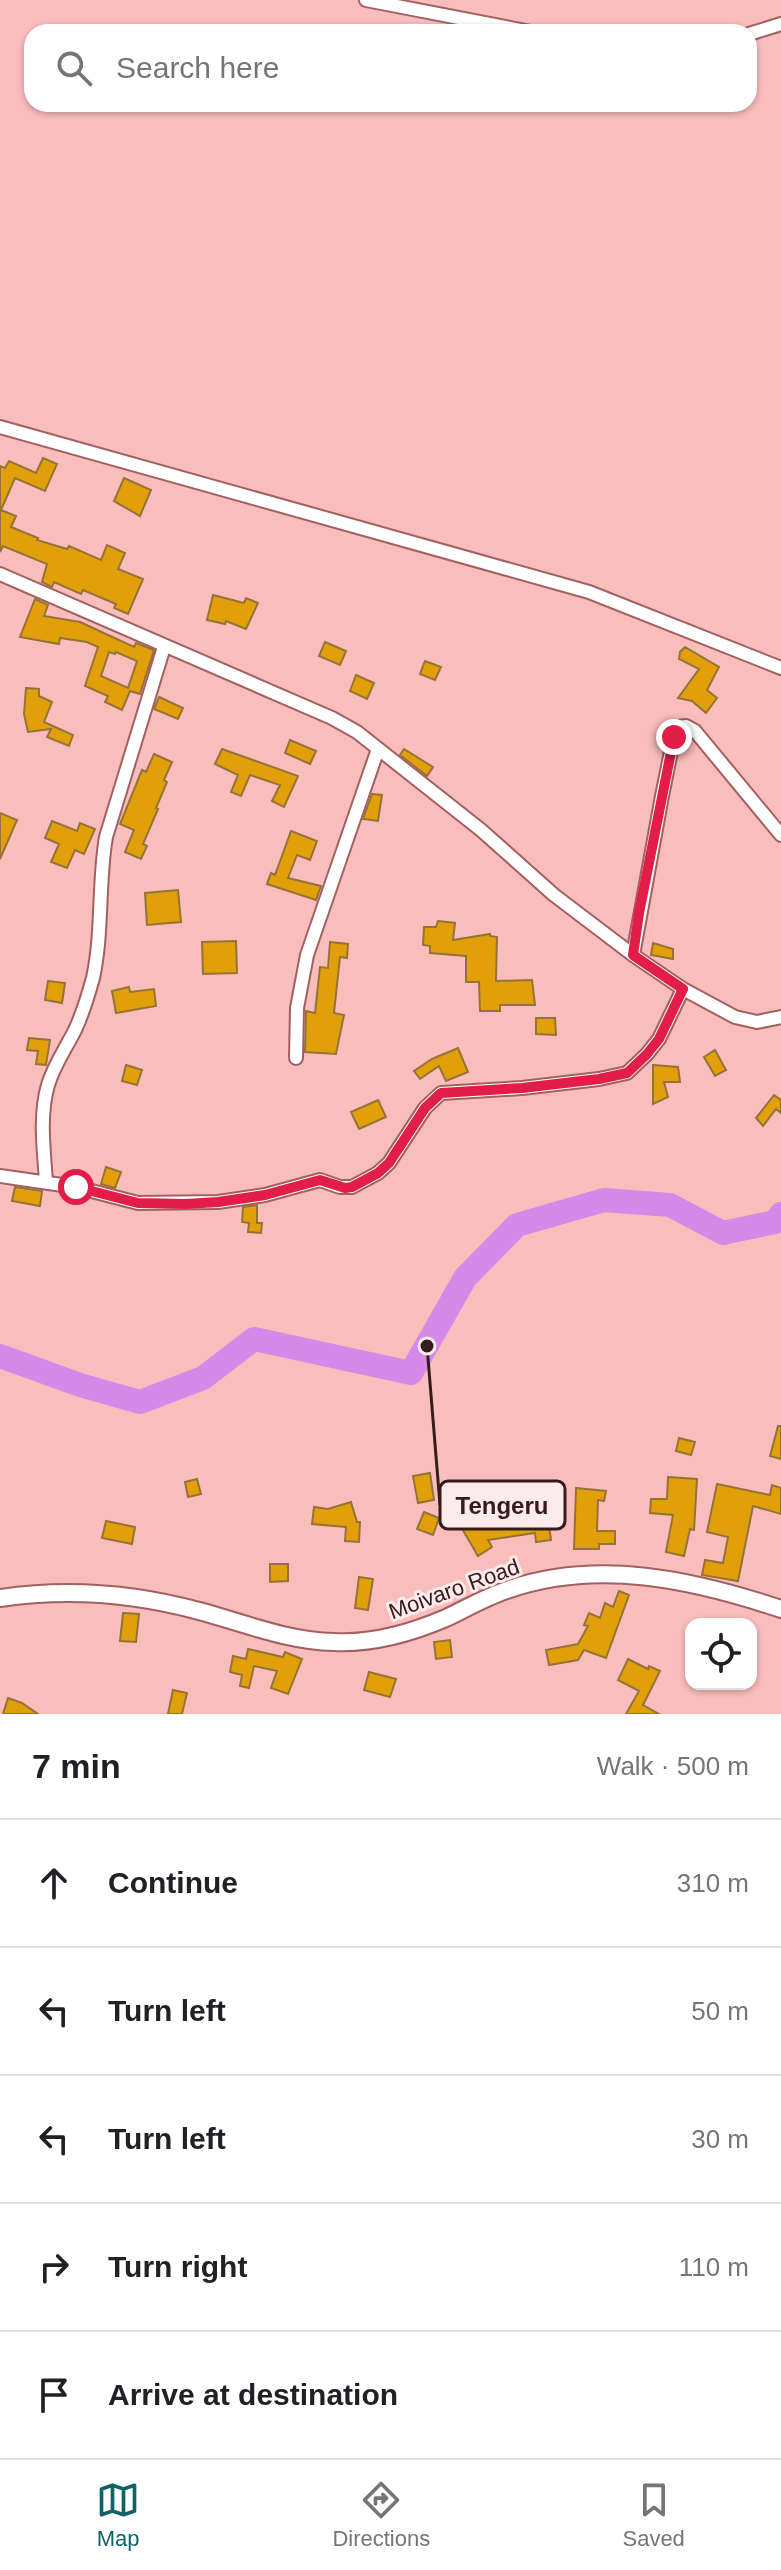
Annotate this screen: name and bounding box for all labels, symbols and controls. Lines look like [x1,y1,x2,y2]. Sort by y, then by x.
search box [24,24,757,112]
icon: search [52,46,96,90]
text: Search here [116,51,279,84]
route end [656,719,692,755]
route start [58,1169,94,1205]
callout: Tengeru [440,1481,565,1529]
text: Tengeru [456,1492,548,1519]
street label: Moivaro Road [385,1554,523,1624]
map controls [685,1618,757,1690]
button: locate [685,1618,757,1690]
text: 7 min [32,1747,121,1785]
text: Walk · 500 m [597,1751,749,1781]
icon: ahead [32,1861,76,1905]
text: Continue [108,1866,238,1899]
text: 310 m [677,1868,749,1898]
icon: left [32,1989,76,2033]
text: Turn left [108,1994,226,2027]
text: 50 m [691,1996,749,2026]
icon: left [32,2117,76,2161]
text: Turn left [108,2122,226,2155]
text: 30 m [691,2124,749,2154]
icon: right [32,2245,76,2289]
text: Turn right [108,2250,247,2283]
text: 110 m [679,2252,749,2282]
icon: arrive [32,2373,76,2417]
text: Arrive at destination [108,2378,398,2411]
tab: Map [96,2478,140,2552]
tab: Directions [332,2478,430,2552]
tab: Saved [622,2478,685,2552]

